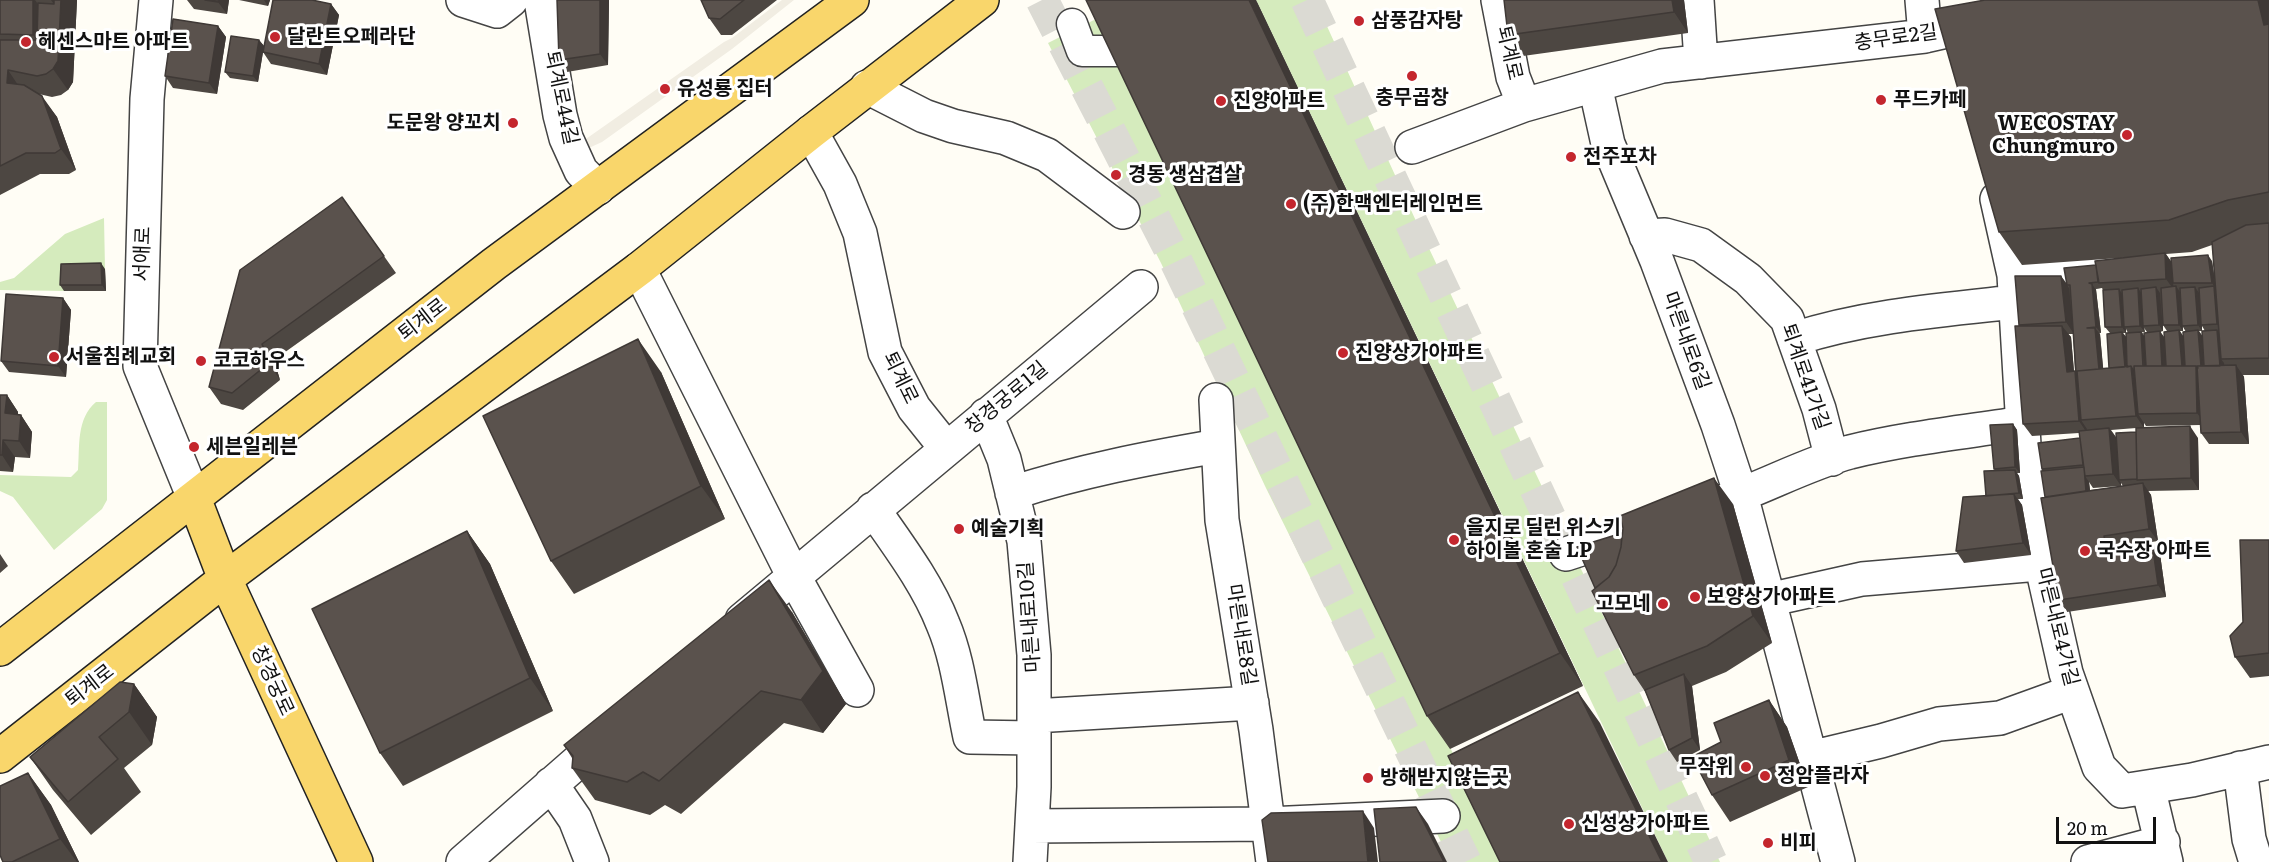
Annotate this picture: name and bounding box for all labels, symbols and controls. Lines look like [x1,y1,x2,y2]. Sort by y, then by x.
place label: 삼풍감자탕 [1371,9,1463,33]
marker: 삼풍감자탕 [1352,14,1366,28]
street label: 충무로2길 [1853,20,1939,56]
street label: 퇴계로 [1491,23,1527,83]
place label: 달란트오페라단 [287,25,416,49]
place label: 헤센스마트 아파트 [38,30,189,54]
marker: 달란트오페라단 [268,30,282,44]
marker: 헤센스마트 아파트 [19,35,33,49]
street label: 퇴계로44길 [539,49,583,147]
marker: 충무곱창 [1405,69,1419,83]
place label: 유성룡 집터 [677,77,773,101]
marker: 유성룡 집터 [658,82,672,96]
place label: 충무곱창 [1375,86,1449,110]
place label: 푸드카페 [1893,88,1967,112]
place label: 진양아파트 [1233,89,1325,113]
marker: 푸드카페 [1874,93,1888,107]
marker: 진양아파트 [1214,94,1228,108]
place label: 도문왕 양꼬치 [387,111,501,135]
place label: WECOSTAY Chungmuro [1992,112,2115,159]
marker: 도문왕 양꼬치 [506,116,520,130]
marker: WECOSTAY Chungmuro [2120,128,2134,142]
place label: 전주포차 [1583,145,1657,169]
marker: 전주포차 [1564,150,1578,164]
place label: 경동 생삼겹살 [1128,163,1242,187]
marker: 경동 생삼겹살 [1109,168,1123,182]
place label: (주)한맥엔터레인먼트 [1303,192,1483,216]
marker: (주)한맥엔터레인먼트 [1284,197,1298,211]
street label: 서애로 [130,226,156,282]
street label: 마른내로6길 [1657,289,1715,393]
street label: 퇴계로 [394,294,452,346]
street label: 퇴계로41가길 [1776,321,1834,433]
place label: 진양상가아파트 [1355,341,1484,365]
place label: 서울침례교회 [66,345,176,369]
marker: 진양상가아파트 [1336,346,1350,360]
street label: 퇴계로 [877,348,923,408]
place label: 코코하우스 [213,349,305,373]
marker: 서울침례교회 [47,350,61,364]
marker: 코코하우스 [194,354,208,368]
street label: 창경궁로1길 [961,357,1053,439]
place label: 세븐일레븐 [206,435,298,459]
marker: 세븐일레븐 [187,440,201,454]
place label: 을지로 딜런 위스키 하이볼 혼술 LP [1466,516,1621,563]
place label: 예술기획 [971,517,1045,541]
marker: 예술기획 [952,522,966,536]
marker: 을지로 딜런 위스키 하이볼 혼술 LP [1447,533,1461,547]
place label: 국수장 아파트 [2097,539,2211,563]
marker: 국수장 아파트 [2078,544,2092,558]
street label: 마른내로10길 [1014,560,1046,674]
street label: 마른내로4가길 [2031,565,2083,689]
street label: 마른내로8길 [1221,582,1261,688]
place label: 보양상가아파트 [1707,585,1836,609]
marker: 보양상가아파트 [1688,590,1702,604]
place label: 고모네 [1596,592,1651,616]
marker: 고모네 [1656,597,1670,611]
street label: 창경궁로 [246,643,298,719]
street label: 퇴계로 [61,660,119,712]
place label: 무작위 [1679,755,1734,779]
marker: 무작위 [1739,760,1753,774]
place label: 정암플라자 [1777,764,1869,788]
place label: 방해받지않는곳 [1380,766,1509,790]
marker: 정암플라자 [1758,769,1772,783]
marker: 방해받지않는곳 [1361,771,1375,785]
scale bar [2059,805,2160,843]
place label: 신성상가아파트 [1581,812,1710,836]
text: 20 m [2067,814,2108,841]
marker: 신성상가아파트 [1562,817,1576,831]
place label: 비피 [1780,831,1817,855]
marker: 비피 [1761,836,1775,850]

